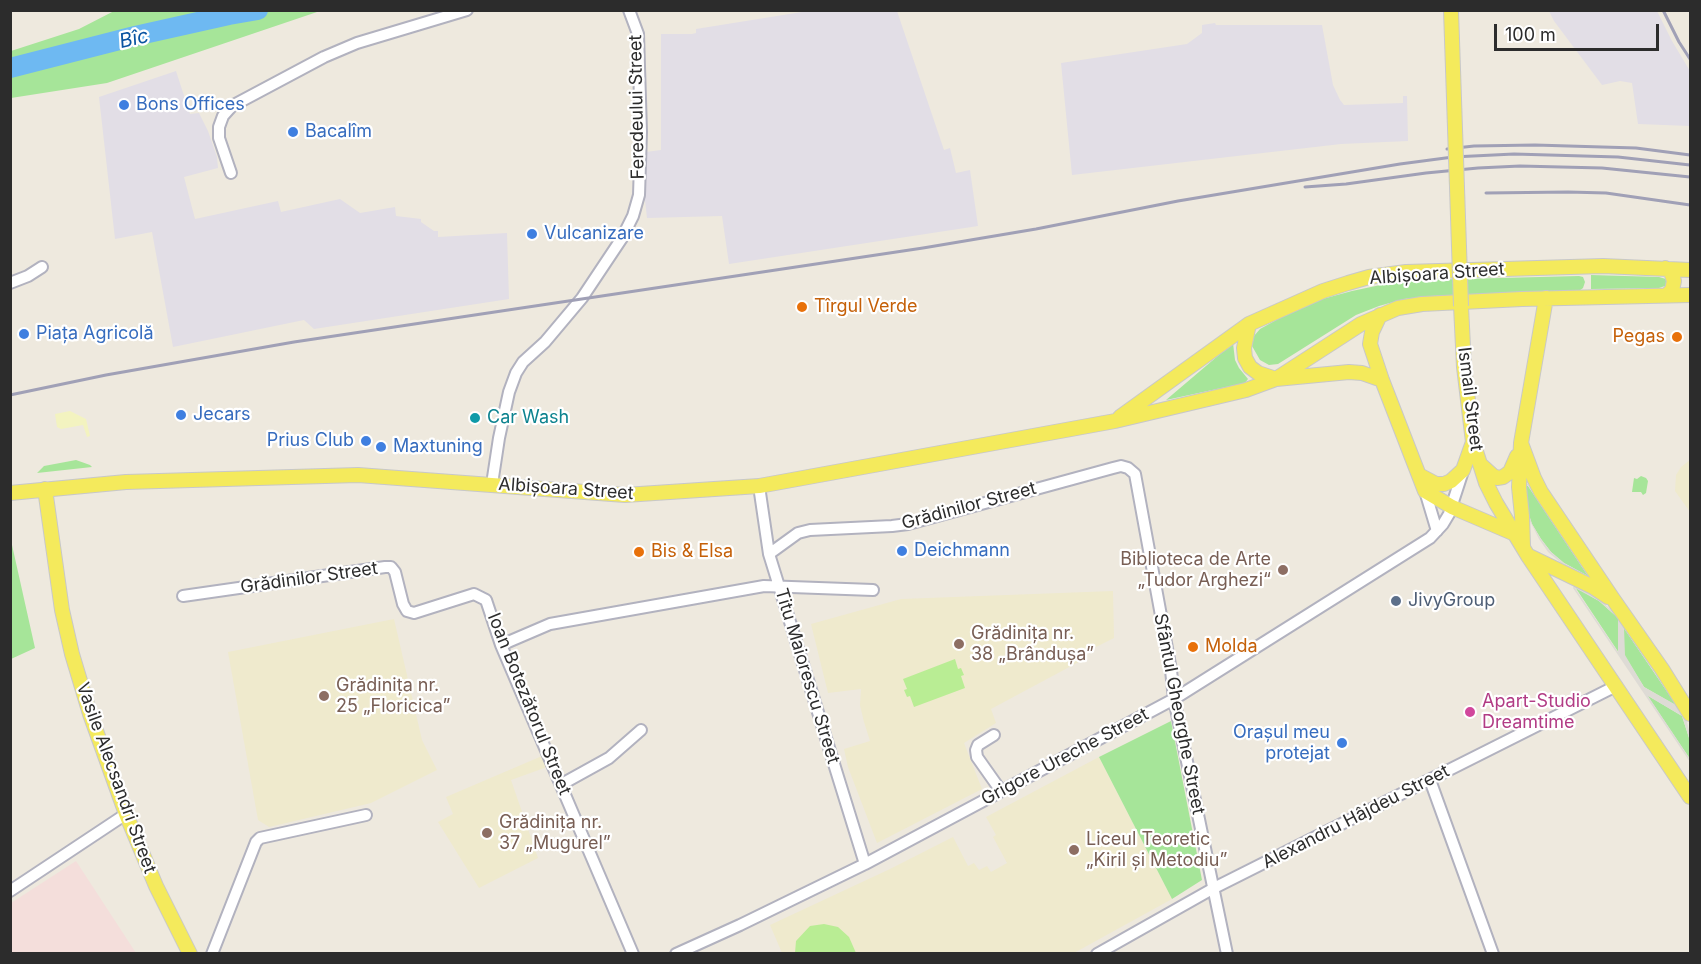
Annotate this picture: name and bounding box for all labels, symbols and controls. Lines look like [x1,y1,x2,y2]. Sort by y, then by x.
scale bar [1497,12,1662,50]
water label: Bîc [117,24,151,54]
text: 100 m [1505,24,1556,45]
street label: Feredeului Street [625,34,649,180]
place label: Bons Offices [136,94,245,116]
marker: Bons Offices [117,98,131,112]
place label: Bacalîm [305,121,372,143]
marker: Bacalîm [286,125,300,139]
place label: Vulcanizare [544,223,644,245]
marker: Vulcanizare [525,227,539,241]
street label: Albișoara Street [1369,259,1505,289]
place label: Tîrgul Verde [814,296,918,318]
marker: Tîrgul Verde [795,300,809,314]
place label: Piața Agricolă [36,323,154,345]
place label: Pegas [1612,326,1665,348]
marker: Piața Agricolă [17,327,31,341]
marker: Pegas [1670,330,1684,344]
street label: Ismail Street [1453,346,1487,452]
place label: Jecars [193,404,251,426]
place label: Car Wash [487,407,569,429]
marker: Jecars [174,408,188,422]
marker: Car Wash [468,411,482,425]
place label: Prius Club [267,430,354,452]
marker: Prius Club [359,434,373,448]
place label: Maxtuning [393,436,483,458]
marker: Maxtuning [374,440,388,454]
street label: Albișoara Street [498,474,634,504]
street label: Grădinilor Street [899,478,1039,534]
place label: Deichmann [914,540,1010,562]
place label: Bis & Elsa [651,541,733,563]
marker: Deichmann [895,544,909,558]
marker: Bis & Elsa [632,545,646,559]
place label: Biblioteca de Arte „Tudor Arghezi“ [1120,549,1271,592]
street label: Grădinilor Street [239,558,379,598]
marker: Biblioteca de Arte „Tudor Arghezi“ [1276,563,1290,577]
street label: Titu Maiorescu Street [770,586,844,766]
place label: JivyGroup [1408,590,1495,612]
marker: JivyGroup [1389,594,1403,608]
street label: Ioan Botezătorul Street [483,610,575,798]
street label: Sfântul Gheorghe Street [1149,612,1209,816]
place label: Grădinița nr. 38 „Brândușa” [971,623,1094,666]
place label: Molda [1205,636,1258,658]
marker: Grădinița nr. 38 „Brândușa” [952,637,966,651]
marker: Molda [1186,640,1200,654]
place label: Grădinița nr. 25 „Floricica” [336,675,451,718]
street label: Vasile Alecsandri Street [71,680,161,876]
marker: Grădinița nr. 25 „Floricica” [317,689,331,703]
place label: Apart-Studio Dreamtime [1482,691,1591,734]
street label: Grigore Ureche Street [978,704,1152,810]
marker: Apart-Studio Dreamtime [1463,705,1477,719]
place label: Orașul meu protejat [1233,722,1330,764]
marker: Orașul meu protejat [1335,736,1349,750]
street label: Alexandru Hâjdeu Street [1259,760,1453,874]
place label: Grădinița nr. 37 „Mugurel” [499,812,611,854]
marker: Grădinița nr. 37 „Mugurel” [480,826,494,840]
place label: Liceul Teoretic „Kiril și Metodiu” [1086,829,1228,872]
marker: Liceul Teoretic „Kiril și Metodiu” [1067,843,1081,857]

